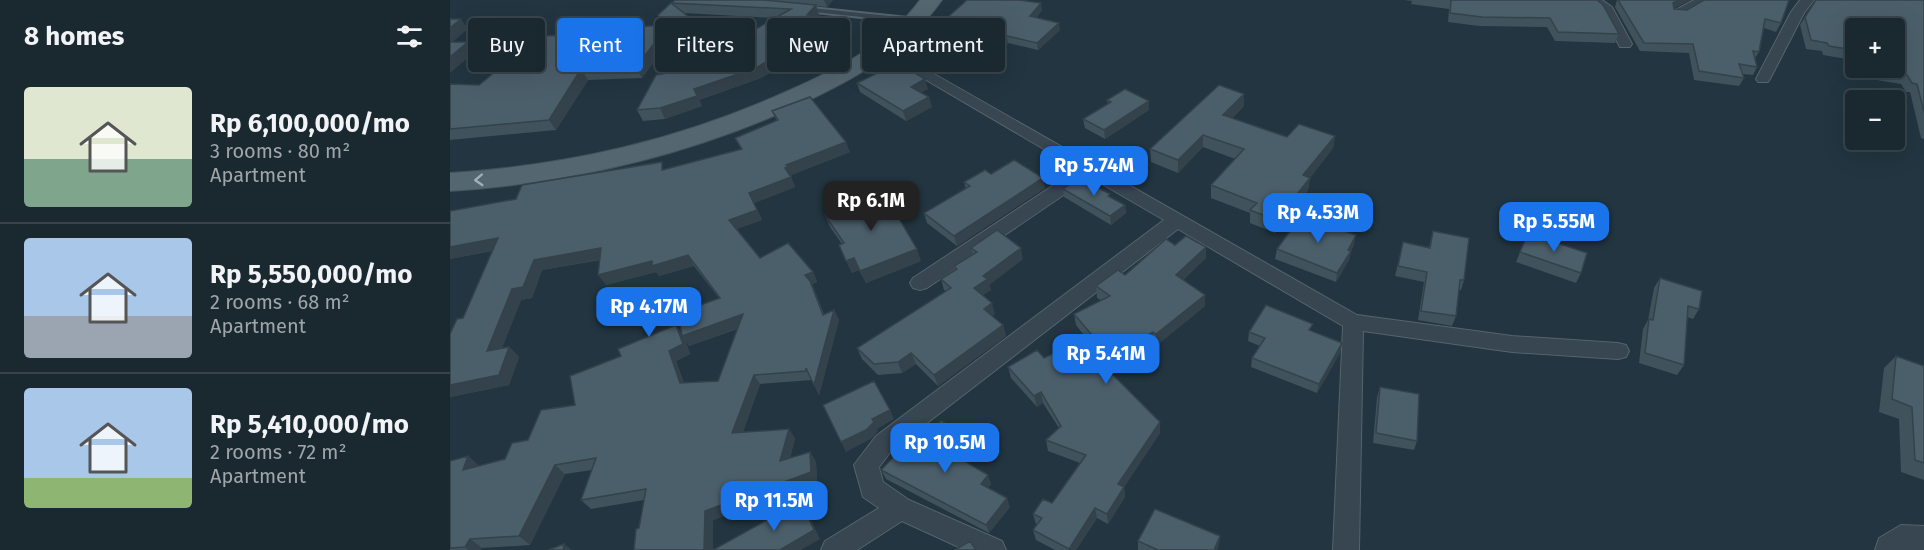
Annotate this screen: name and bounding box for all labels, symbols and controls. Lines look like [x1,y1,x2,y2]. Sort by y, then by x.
chip: Buy [468,18,545,72]
chip: Rent [557,18,643,72]
chip: Filters [655,18,755,72]
chip: New [767,18,850,72]
chip: Apartment [862,18,1005,72]
map controls [1845,18,1905,150]
button: + [1845,18,1905,78]
icon: filters [393,20,426,53]
text: 8 homes [24,21,124,52]
button: − [1845,90,1905,150]
text: Rp 6,100,000/mo [210,108,410,139]
icon: home [72,111,144,183]
text: 3 rooms · 80 m² [210,139,350,163]
pin: Rp 5.74M [1032,146,1156,197]
text: Rp 5.74M [1054,153,1134,177]
text: Apartment [210,163,306,187]
one-way arrow [474,174,483,187]
pin: Rp 6.1M [816,181,926,232]
text: Rp 6.1M [837,188,905,212]
pin: Rp 4.53M [1256,193,1380,244]
text: Rp 4.53M [1277,200,1359,224]
pin: Rp 5.55M [1492,202,1616,253]
text: Rp 5.55M [1513,209,1595,233]
text: Rp 5,550,000/mo [210,259,413,290]
icon: home [72,262,144,334]
pin: Rp 4.17M [587,287,711,338]
text: 2 rooms · 68 m² [210,290,350,314]
text: Rp 4.17M [610,294,688,318]
text: Apartment [210,314,306,338]
pin: Rp 5.41M [1044,334,1168,385]
text: Rp 5.41M [1067,341,1145,365]
text: Rp 5,410,000/mo [210,409,409,440]
icon: home [72,412,144,484]
pin: Rp 10.5M [883,423,1007,474]
text: Rp 10.5M [904,430,986,454]
text: 2 rooms · 72 m² [210,440,346,464]
text: Apartment [210,464,306,488]
pin: Rp 11.5M [712,481,836,532]
text: Rp 11.5M [735,488,813,512]

